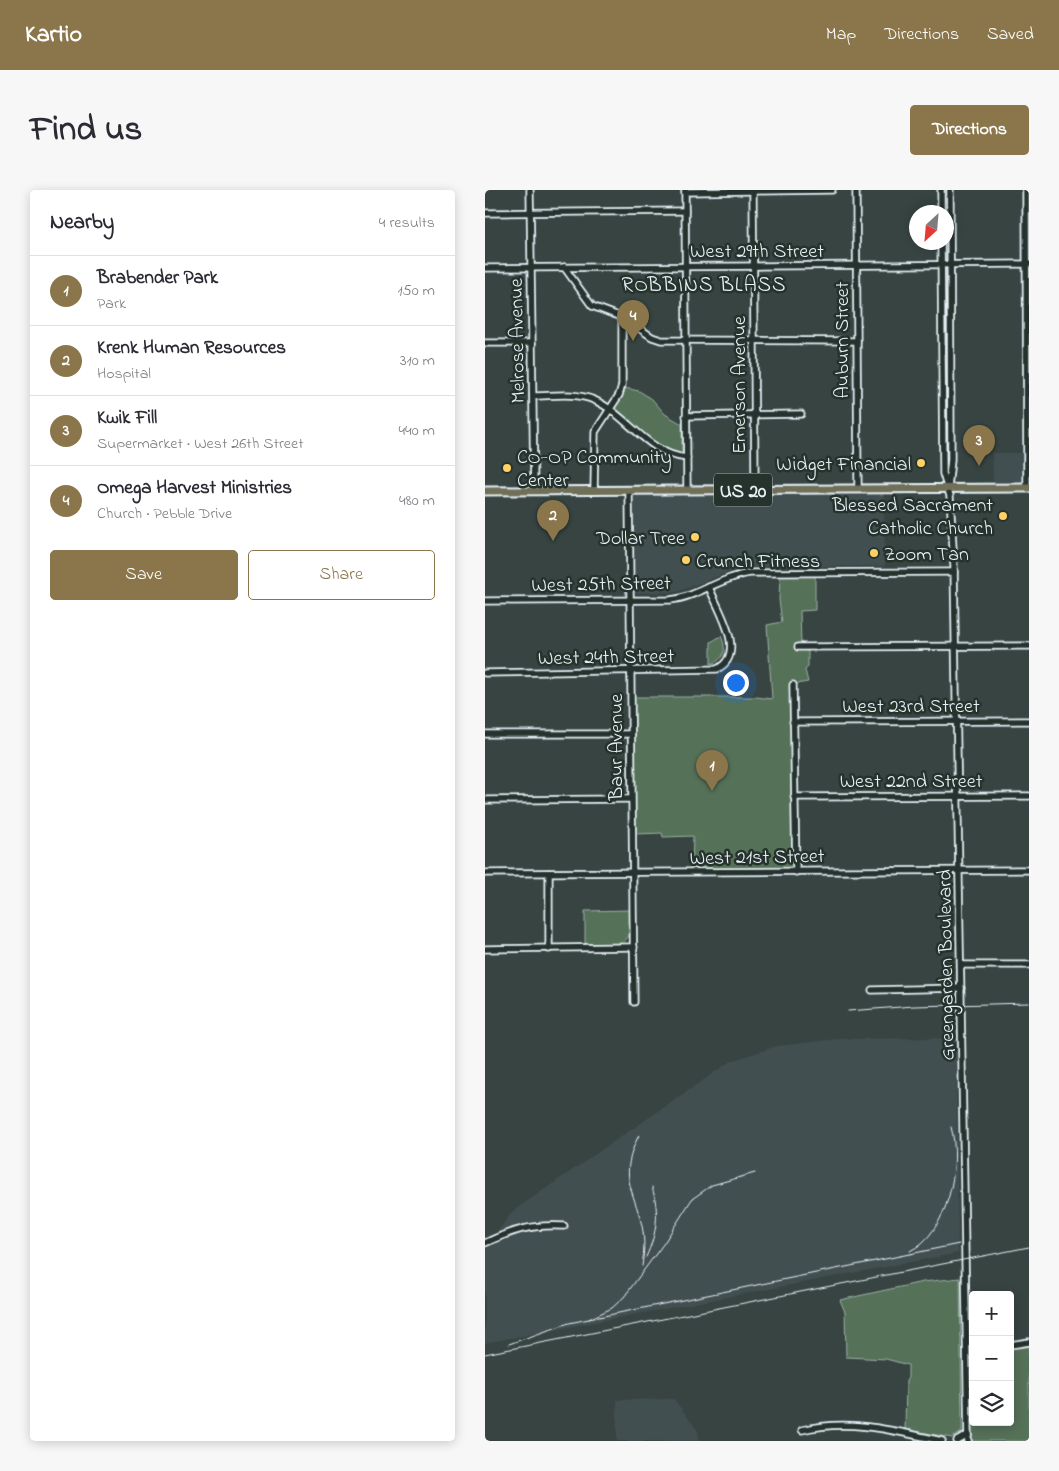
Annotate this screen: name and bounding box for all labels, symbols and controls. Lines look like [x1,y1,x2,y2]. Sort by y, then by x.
text: Kartio [25,18,82,53]
text: Map [826,22,856,48]
text: Directions [884,22,959,48]
text: Saved [987,22,1034,48]
text: Find us [30,105,142,156]
button: Directions [910,105,1029,155]
north arrow [909,205,954,250]
text: Nearby [50,208,114,238]
text: 4 results [379,211,435,235]
street label: West 29th Street [690,238,824,267]
text: Brabender Park [97,265,218,292]
district label: ROBBINS BLASS [621,271,787,301]
street label: Melrose Avenue [503,278,534,404]
text: 1 [63,279,69,303]
text: 150 m [397,279,435,303]
street label: Auburn Street [829,281,858,399]
text: Park [97,292,126,316]
pin: 4 [617,300,649,341]
street label: Emerson Avenue [726,316,755,454]
text: Krenk Human Resources [97,335,286,362]
text: 2 [62,349,70,373]
text: 310 m [400,349,435,373]
text: Hospital [97,362,151,386]
text: Kwik Fill [97,405,157,432]
text: 3 [63,419,69,443]
text: 440 m [398,419,435,443]
pin: 3 [963,425,995,466]
text: Supermarket · West 26th Street [97,432,304,456]
place label: CO-OP Community Center [517,444,672,496]
place label: Widget Financial [776,451,911,481]
marker: Widget Financial [915,457,927,469]
marker: CO-OP Community Center [501,462,513,474]
road number: US 20 [714,474,772,506]
text: Omega Harvest Ministries [97,475,292,502]
text: 4 [63,489,69,513]
text: 480 m [399,489,435,513]
place label: Blessed Sacrament Catholic Church [831,492,993,544]
pin: 2 [537,500,569,541]
text: Church · Pebble Drive [97,502,232,526]
marker: Blessed Sacrament Catholic Church [997,510,1009,522]
place label: Dollar Tree [595,525,685,554]
marker: Dollar Tree [689,531,701,543]
place label: Zoom Tan [884,541,969,570]
marker: Zoom Tan [868,547,880,559]
place label: Crunch Fitness [696,548,820,577]
button: Save [50,550,238,600]
button: Share [248,550,435,600]
marker: Crunch Fitness [680,554,692,566]
street label: West 25th Street [531,570,671,601]
street label: West 24th Street [538,643,675,674]
your location [723,670,749,696]
street label: West 23rd Street [842,693,980,722]
street label: Baur Avenue [603,694,632,801]
pin: 1 [696,750,728,791]
street label: West 22nd Street [840,768,983,797]
street label: West 21st Street [689,843,825,874]
street label: Greengarden Boulevard [931,869,965,1061]
map controls [969,1291,1014,1426]
button: + [969,1291,1014,1336]
button: − [969,1336,1014,1381]
button: layers [969,1381,1014,1426]

